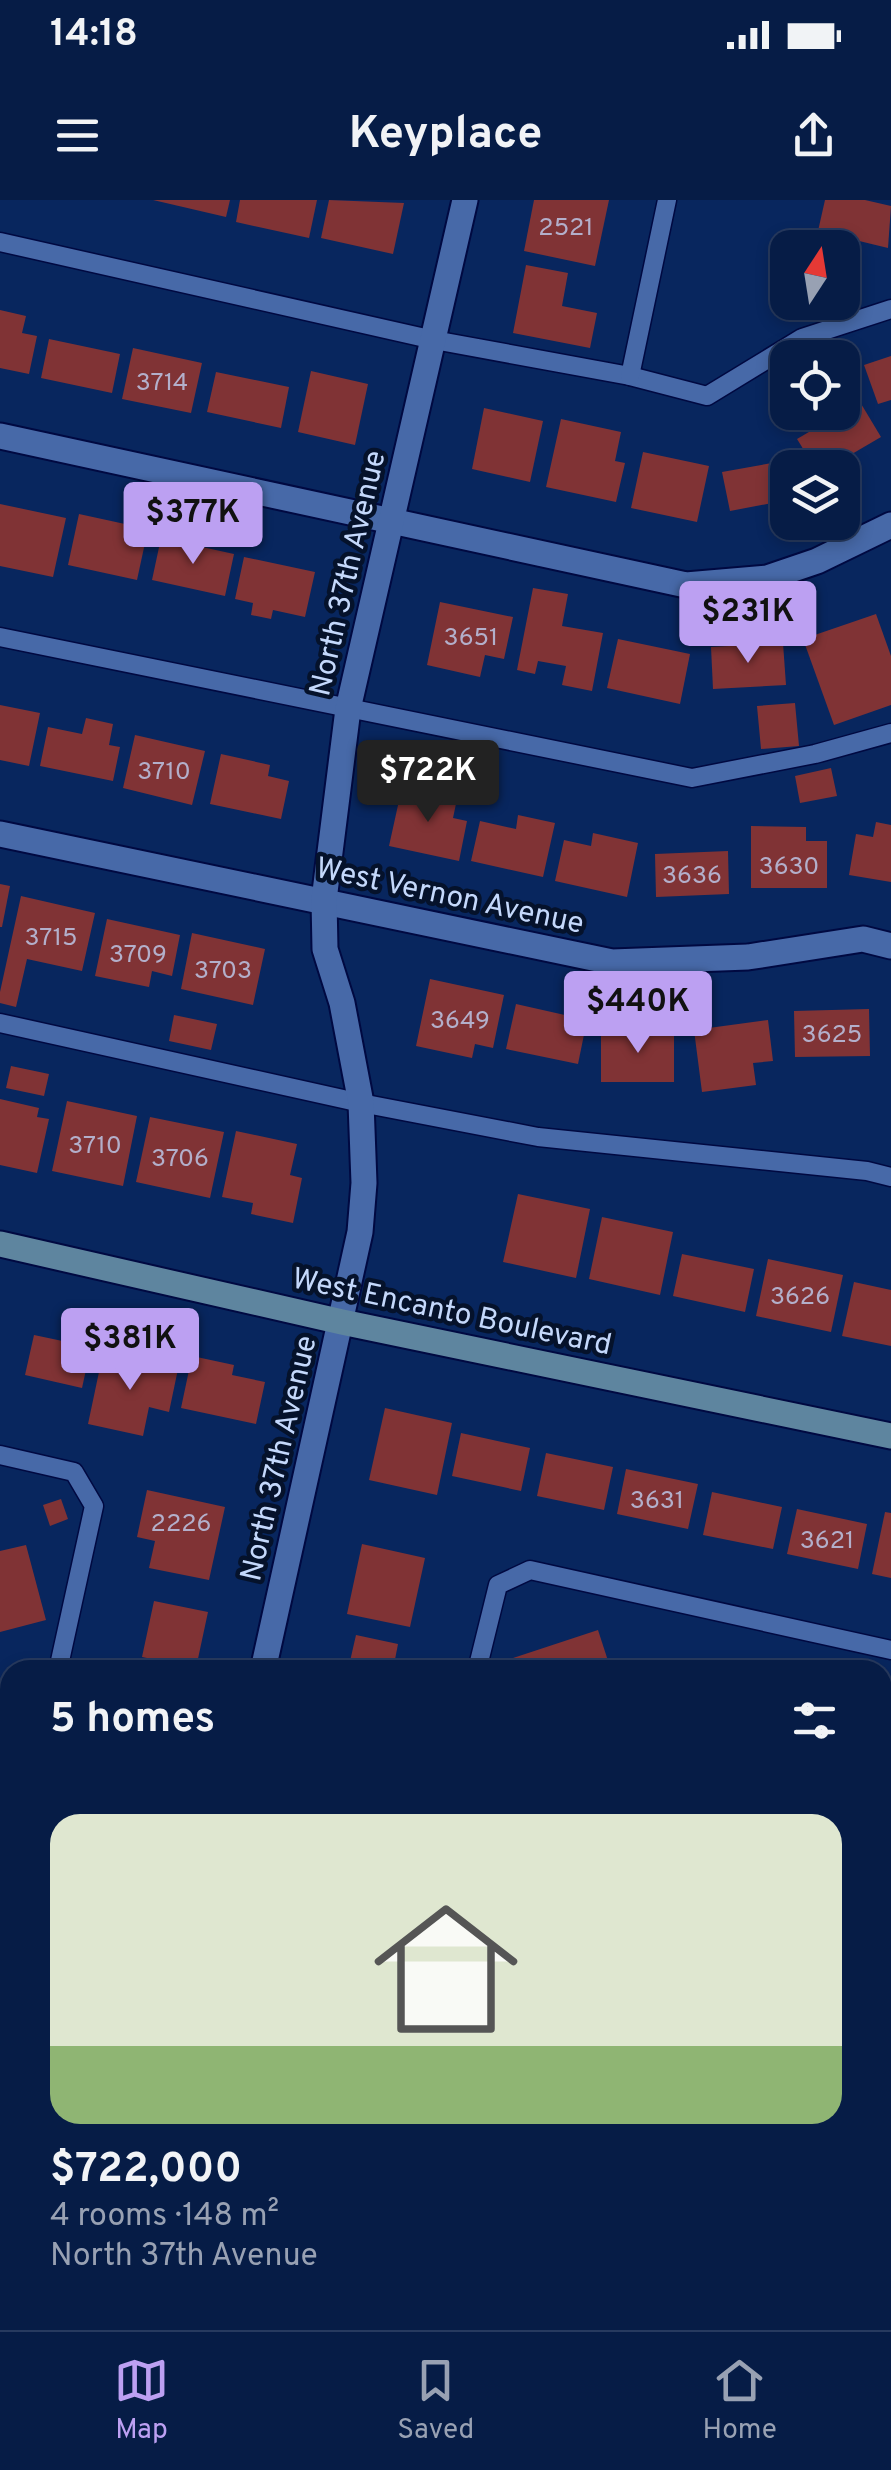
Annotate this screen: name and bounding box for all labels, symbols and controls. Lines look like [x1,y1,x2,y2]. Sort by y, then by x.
text: 14:18 [50,11,138,60]
text: Keyplace [349,107,542,164]
icon: menu [50,108,105,163]
icon: share [786,108,841,163]
house number: 2521 [538,213,594,245]
north arrow [770,230,860,320]
map controls [770,230,860,540]
button: locate [770,340,860,430]
house number: 3714 [136,368,188,400]
street label: North 37th Avenue [303,447,396,700]
button: layers [770,450,860,540]
pin: $377K [123,482,263,567]
text: $377K [146,494,240,534]
pin: $231K [678,581,818,666]
text: $231K [701,593,795,633]
house number: 3651 [444,623,498,655]
pin: $722K [358,740,498,825]
text: $722K [379,752,477,792]
house number: 3710 [137,757,191,789]
street label: West Vernon Avenue [312,851,587,944]
house number: 3630 [759,852,819,884]
house number: 3636 [662,861,722,893]
house number: 3715 [24,923,78,955]
house number: 3709 [109,940,167,972]
house number: 3703 [194,956,252,988]
pin: $440K [568,971,708,1056]
text: $440K [586,983,690,1023]
house number: 3649 [430,1006,490,1038]
house number: 3625 [802,1020,862,1052]
house number: 3710 [68,1131,122,1163]
house number: 3706 [151,1144,209,1176]
street label: West Encanto Boulevard [288,1262,615,1365]
house number: 3626 [770,1282,830,1314]
pin: $381K [60,1308,200,1393]
text: $381K [83,1320,177,1360]
street label: North 37th Avenue [234,1332,327,1585]
house number: 3631 [630,1486,684,1518]
house number: 2226 [151,1509,211,1541]
house number: 3621 [800,1526,854,1558]
icon: filters [787,1693,842,1748]
text: 5 homes [50,1694,215,1747]
icon: home [356,1879,536,2059]
text: $722,000 [50,2144,242,2197]
text: 4 rooms · 148 m² [50,2197,279,2237]
text: North 37th Avenue [50,2237,318,2277]
tab: Map [114,2353,169,2449]
tab: Saved [397,2353,474,2449]
tab: Home [703,2353,777,2449]

